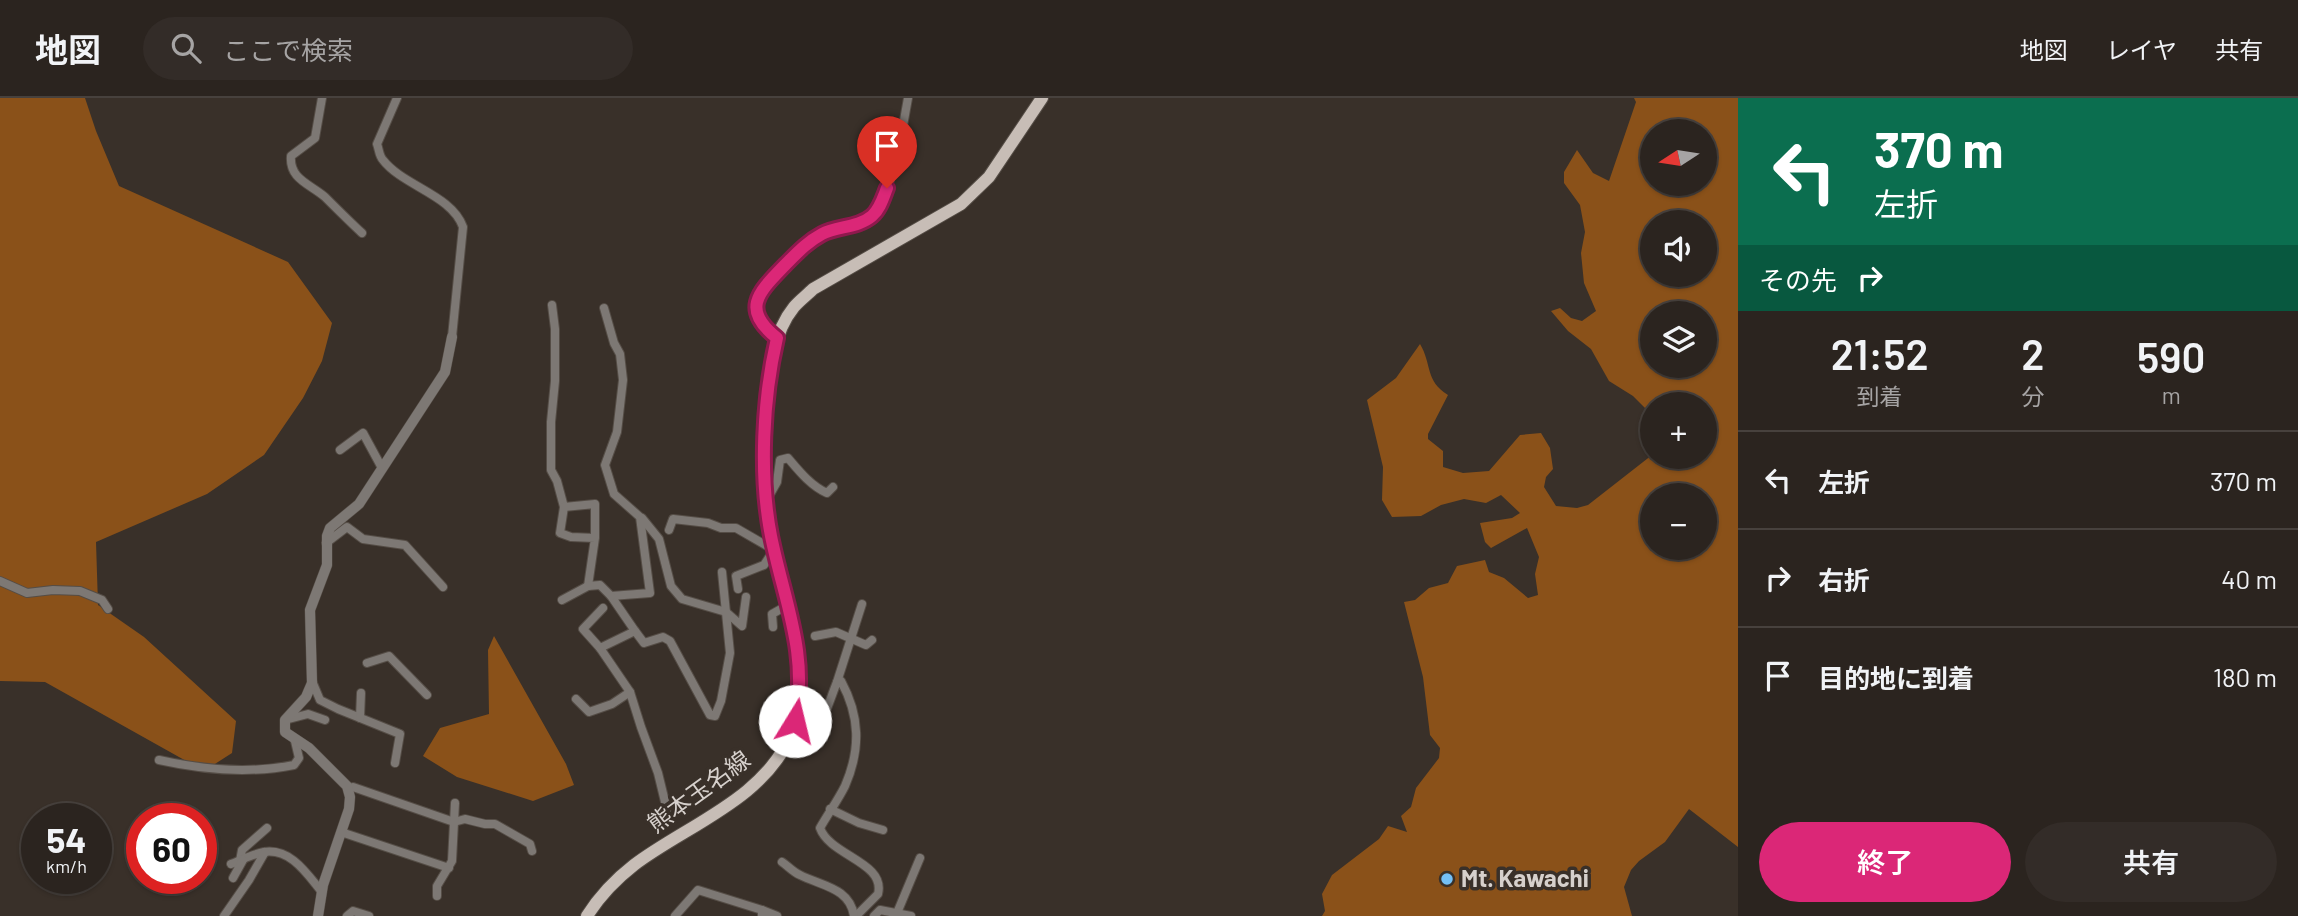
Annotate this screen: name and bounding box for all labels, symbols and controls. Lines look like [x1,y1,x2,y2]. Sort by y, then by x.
search box [143,17,633,80]
text: 地図 [35,29,101,69]
icon: search [167,29,205,67]
text: ここで検索 [223,34,353,65]
text: 地図 [2020,35,2068,64]
text: レイヤ [2106,35,2177,64]
text: 共有 [2215,35,2263,64]
pin [857,116,917,188]
north arrow [1640,119,1717,196]
map controls [1640,119,1717,560]
text: 370 m [1874,119,2003,178]
icon: left [1759,126,1850,217]
icon: arrive [868,127,906,165]
text: 左折 [1874,184,1938,222]
button: sound [1640,210,1717,287]
icon: right [1851,259,1889,297]
text: その先 [1759,264,1837,295]
button: layers [1640,301,1717,378]
text: 21:52 [1831,328,1929,378]
text: 2 [2021,328,2044,378]
text: 590 [2137,331,2205,381]
text: m [2162,381,2181,409]
text: 到着 [1857,382,1903,410]
text: 分 [2021,382,2044,410]
button: + [1640,392,1717,469]
icon: left [1759,461,1797,499]
text: 370 m [2210,465,2277,496]
text: 左折 [1818,466,1870,497]
button: − [1640,483,1717,560]
icon: right [1759,559,1797,597]
text: 40 m [2221,563,2277,594]
text: 右折 [1818,564,1870,595]
icon: arrive [1759,657,1797,695]
text: 180 m [2213,661,2277,692]
text: 目的地に到着 [1818,662,1974,693]
position arrow [758,684,832,758]
street label: 熊本玉名線 [641,744,755,838]
speed limit sign: 60 [126,803,217,894]
text: 54 [46,818,87,860]
button: 終了 [1759,822,2011,902]
button: 共有 [2025,822,2277,902]
text: km/h [46,855,87,877]
place label: Mt. Kawachi [1461,863,1589,892]
marker: Mt. Kawachi [1439,871,1455,887]

